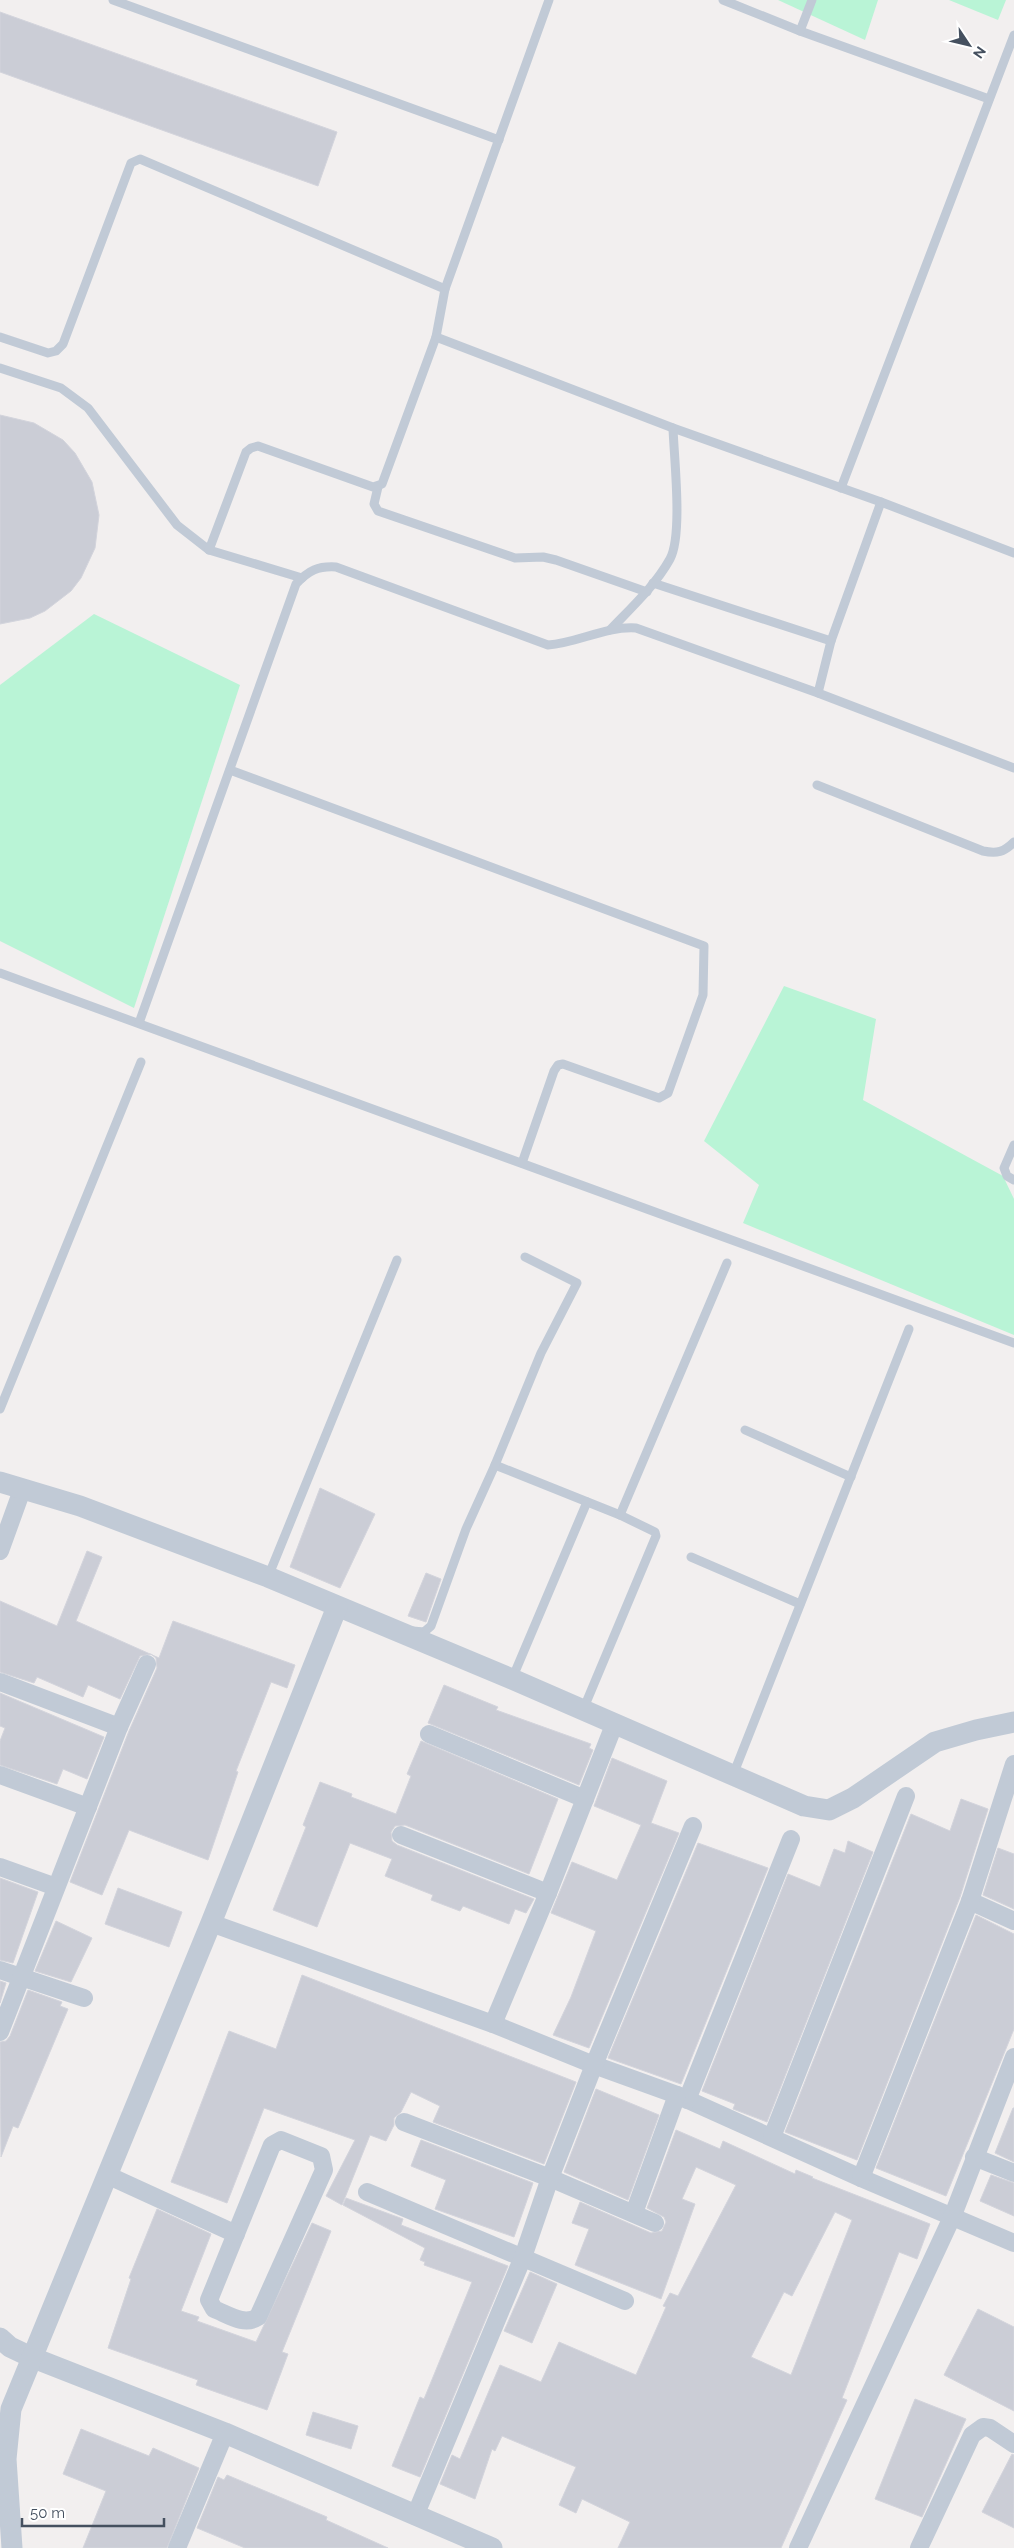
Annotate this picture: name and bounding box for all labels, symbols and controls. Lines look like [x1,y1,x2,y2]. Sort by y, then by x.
north arrow [944,20,994,70]
text: N [970,43,989,61]
scale bar [22,2496,165,2528]
text: 50 m [30,2504,65,2522]

